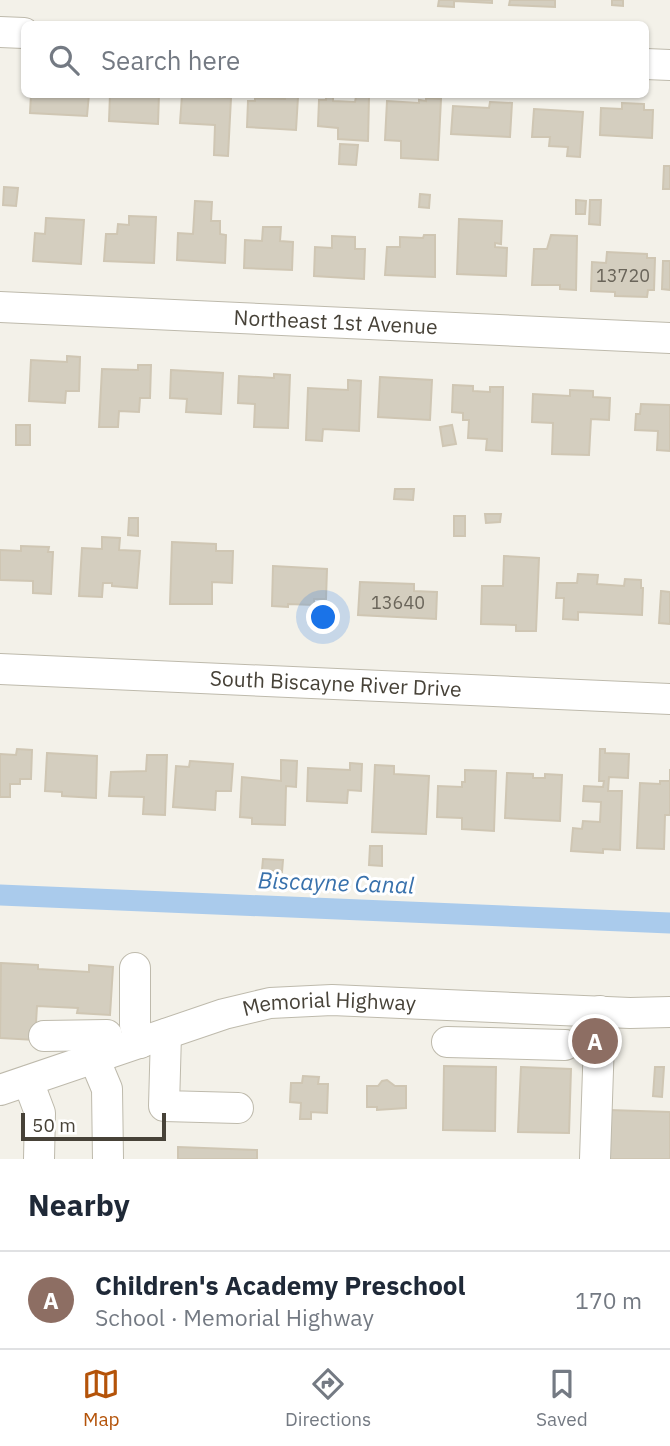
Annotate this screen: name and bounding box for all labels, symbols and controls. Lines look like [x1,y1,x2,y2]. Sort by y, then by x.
search box [21,21,649,98]
icon: search [45,41,83,79]
text: Search here [101,43,240,77]
house number: 13720 [596,264,650,287]
street label: Northeast 1st Avenue [233,303,438,340]
house number: 13640 [371,591,425,614]
your location [306,600,340,634]
street label: South Biscayne River Drive [209,663,462,703]
water label: Biscayne Canal [257,864,416,900]
street label: Memorial Highway [239,985,417,1022]
pin: A [572,1015,618,1067]
scale bar [21,1110,166,1142]
text: 50 m [32,1113,76,1137]
text: Nearby [28,1185,130,1224]
text: Children's Academy Preschool [95,1268,465,1302]
text: A [43,1285,59,1315]
text: 170 m [575,1285,642,1315]
text: School · Memorial Highway [95,1302,374,1332]
tab: Map [82,1365,120,1431]
tab: Directions [285,1365,371,1431]
tab: Saved [536,1365,588,1431]

